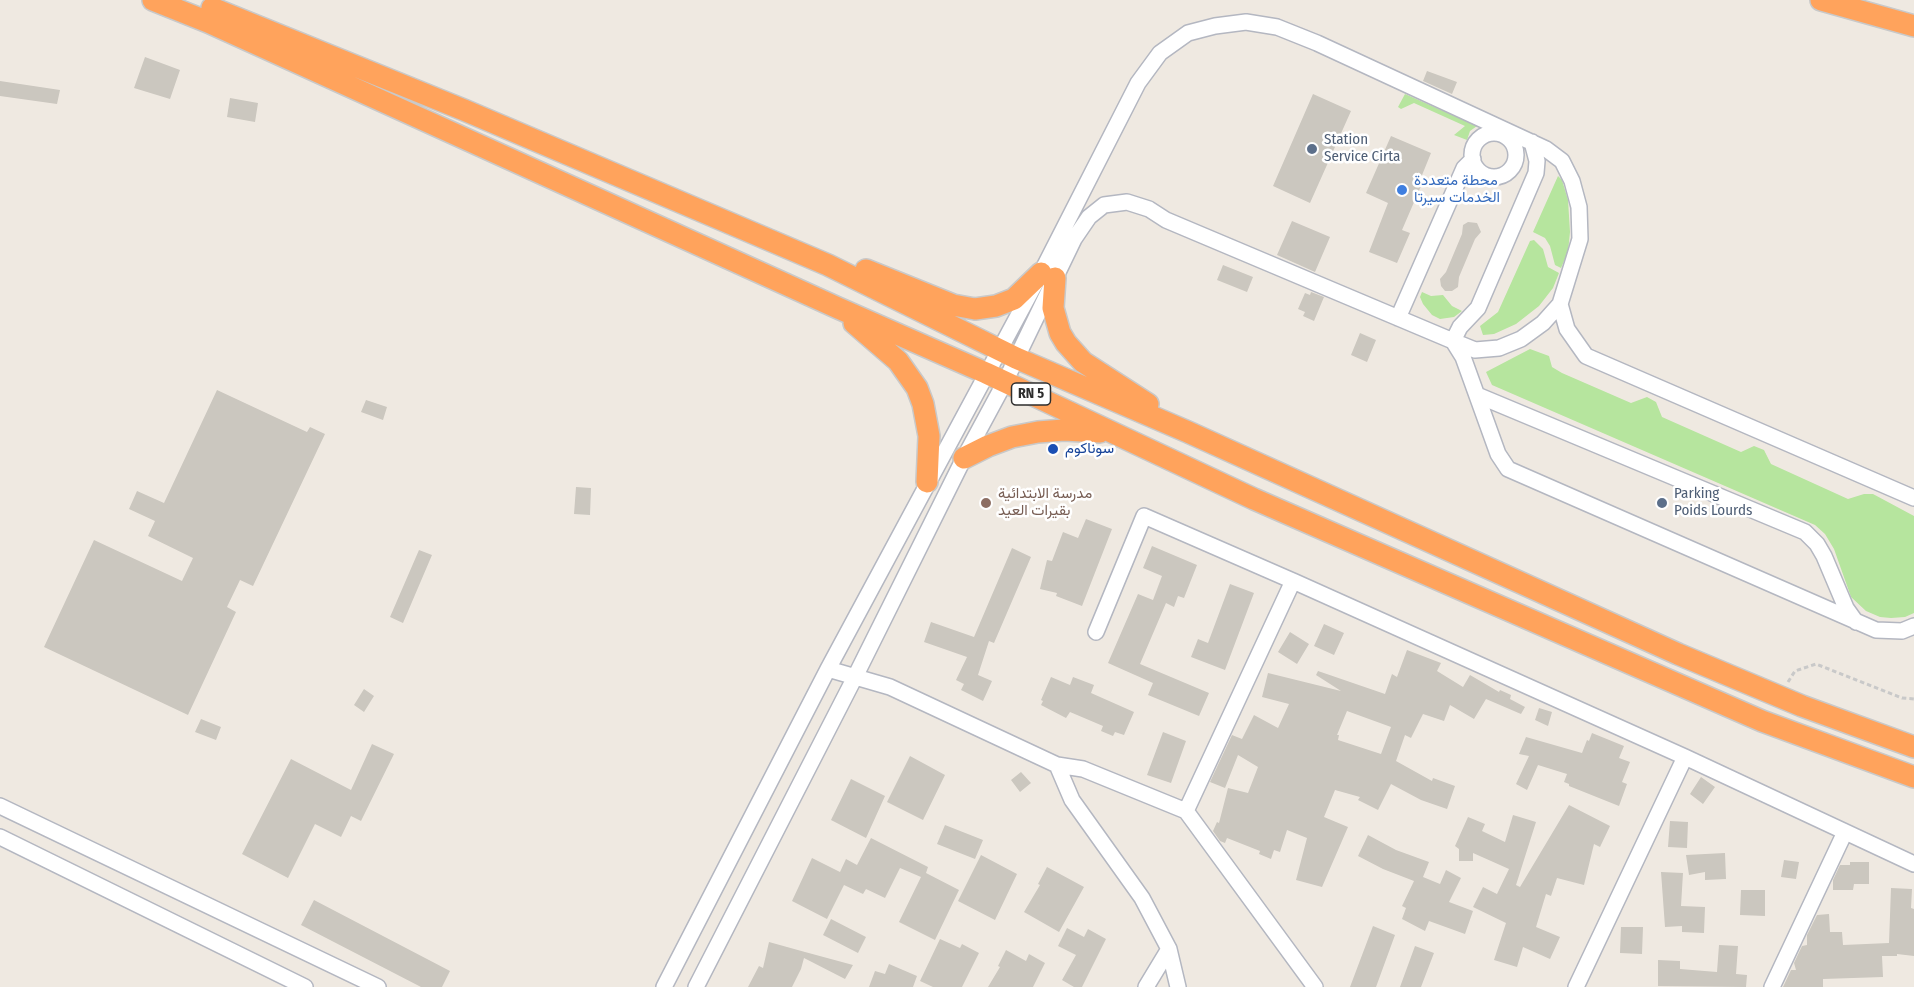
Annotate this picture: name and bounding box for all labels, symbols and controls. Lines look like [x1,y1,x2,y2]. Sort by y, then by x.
place label: Station Service Cirta [1324,131,1400,166]
marker: Station Service Cirta [1305,142,1319,156]
place label: محطة متعددة الخدمات سيرتا [1414,172,1500,207]
marker: محطة متعددة الخدمات سيرتا [1395,183,1409,197]
road number: RN 5 [1012,383,1050,405]
place label: سوناكوم [1065,440,1114,458]
marker: سوناكوم [1046,442,1060,456]
place label: مدرسة الابتدائية بقيرات العيد [998,485,1092,520]
place label: Parking Poids Lourds [1674,485,1752,520]
marker: مدرسة الابتدائية بقيرات العيد [979,496,993,510]
marker: Parking Poids Lourds [1655,496,1669,510]

